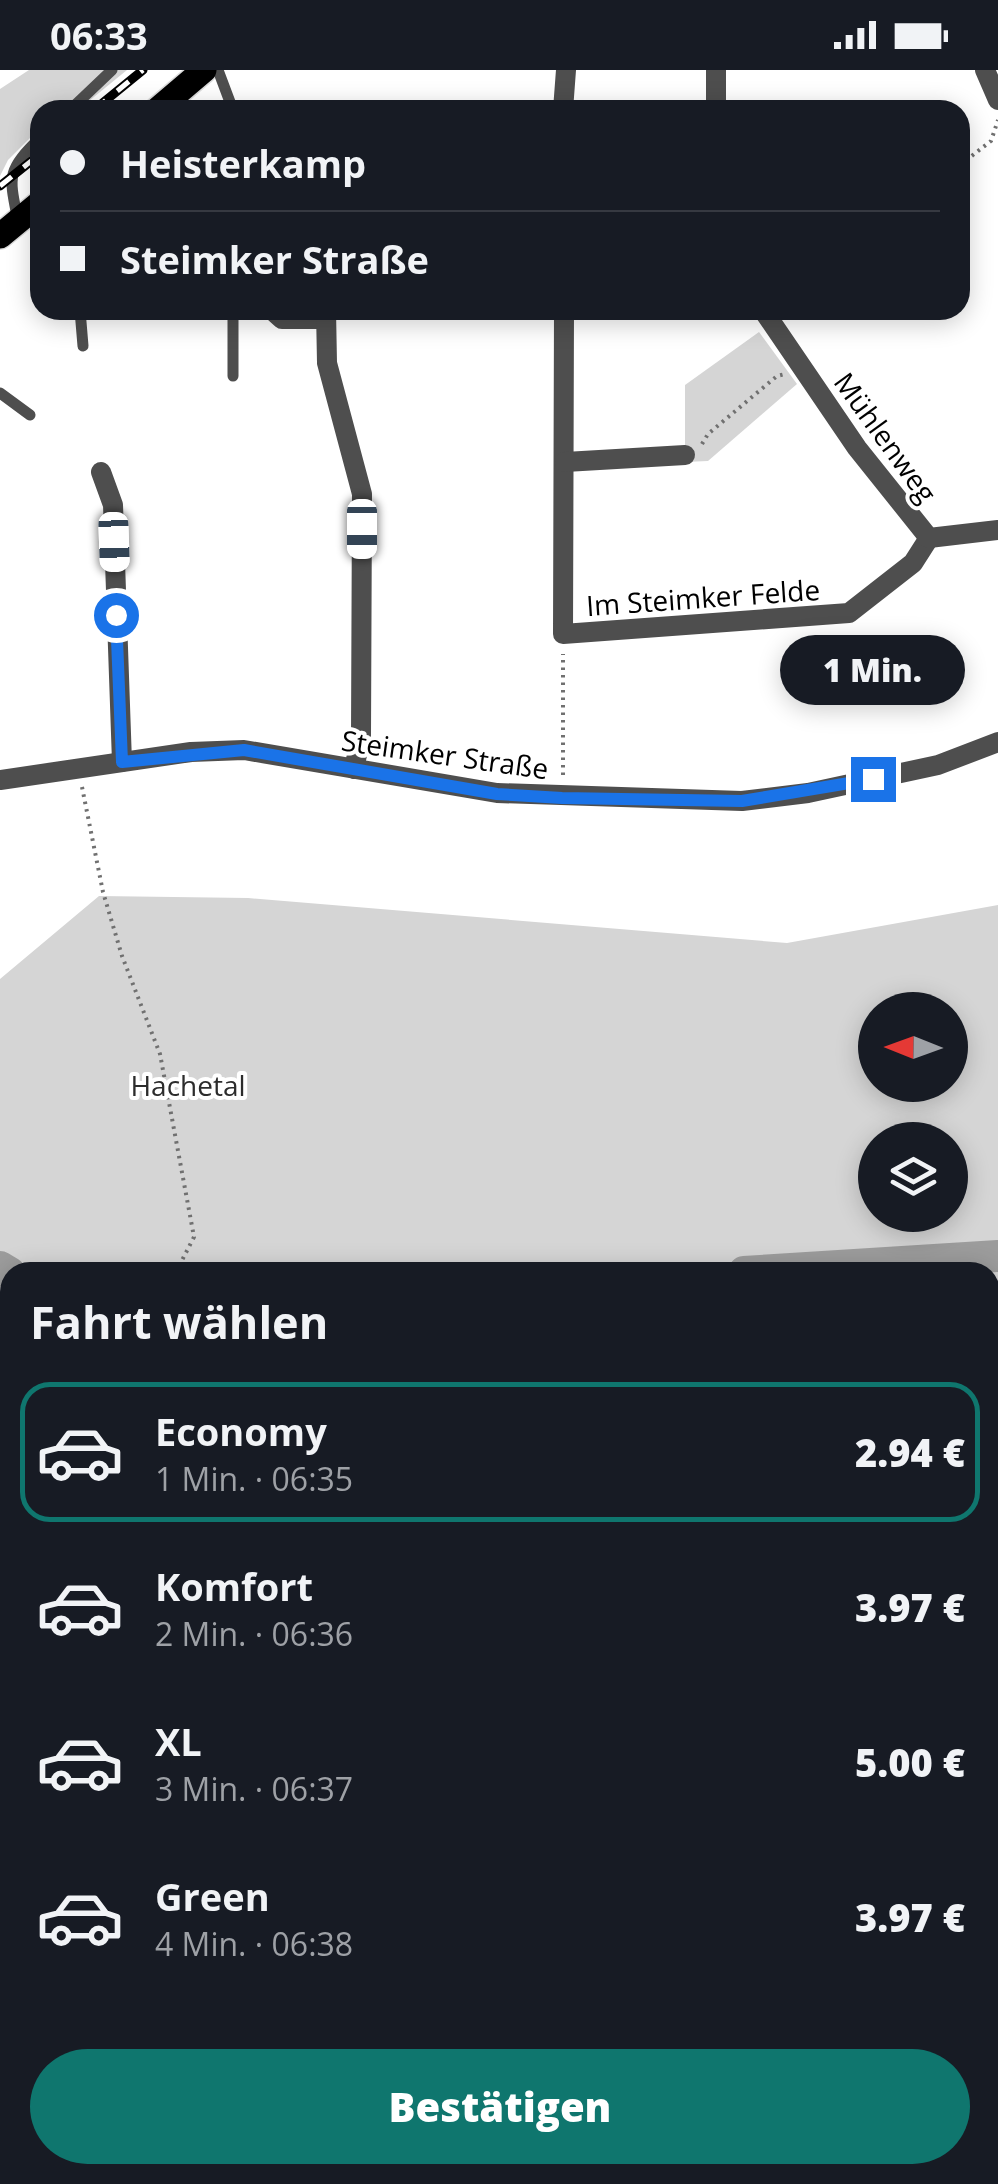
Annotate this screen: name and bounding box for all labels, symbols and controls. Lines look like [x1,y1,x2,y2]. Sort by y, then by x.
text: 06:33 [50,9,148,61]
text: Heisterkamp [120,137,366,189]
text: Steimker Straße [120,233,429,285]
street label: Mühlenweg [826,364,946,510]
car [347,499,377,559]
car [98,511,130,573]
street label: Im Steimker Felde [585,570,821,624]
route start [94,593,139,638]
callout: 1 Min. [780,634,966,704]
text: 1 Min. [823,648,922,691]
street label: Steimker Straße [339,721,551,787]
route end [851,757,896,802]
north arrow [858,992,968,1102]
map controls [858,992,968,1232]
park label: Hachetal [130,1066,246,1104]
button: layers [858,1122,968,1232]
text: Fahrt wählen [30,1291,328,1352]
text: Economy [155,1405,327,1457]
icon: car [35,1407,125,1497]
text: 2.94 € [855,1426,965,1478]
text: 1 Min. · 06:35 [155,1457,353,1500]
text: Komfort [155,1560,313,1612]
icon: car [35,1562,125,1652]
text: 3.97 € [855,1581,965,1633]
text: 2 Min. · 06:36 [155,1612,353,1655]
text: XL [155,1715,202,1767]
icon: car [35,1717,125,1807]
text: 5.00 € [855,1736,965,1788]
text: 3 Min. · 06:37 [155,1767,353,1810]
text: Green [155,1870,270,1922]
icon: car [35,1872,125,1962]
text: 3.97 € [855,1891,965,1943]
text: 4 Min. · 06:38 [155,1922,353,1965]
button: Bestätigen [30,2049,970,2164]

